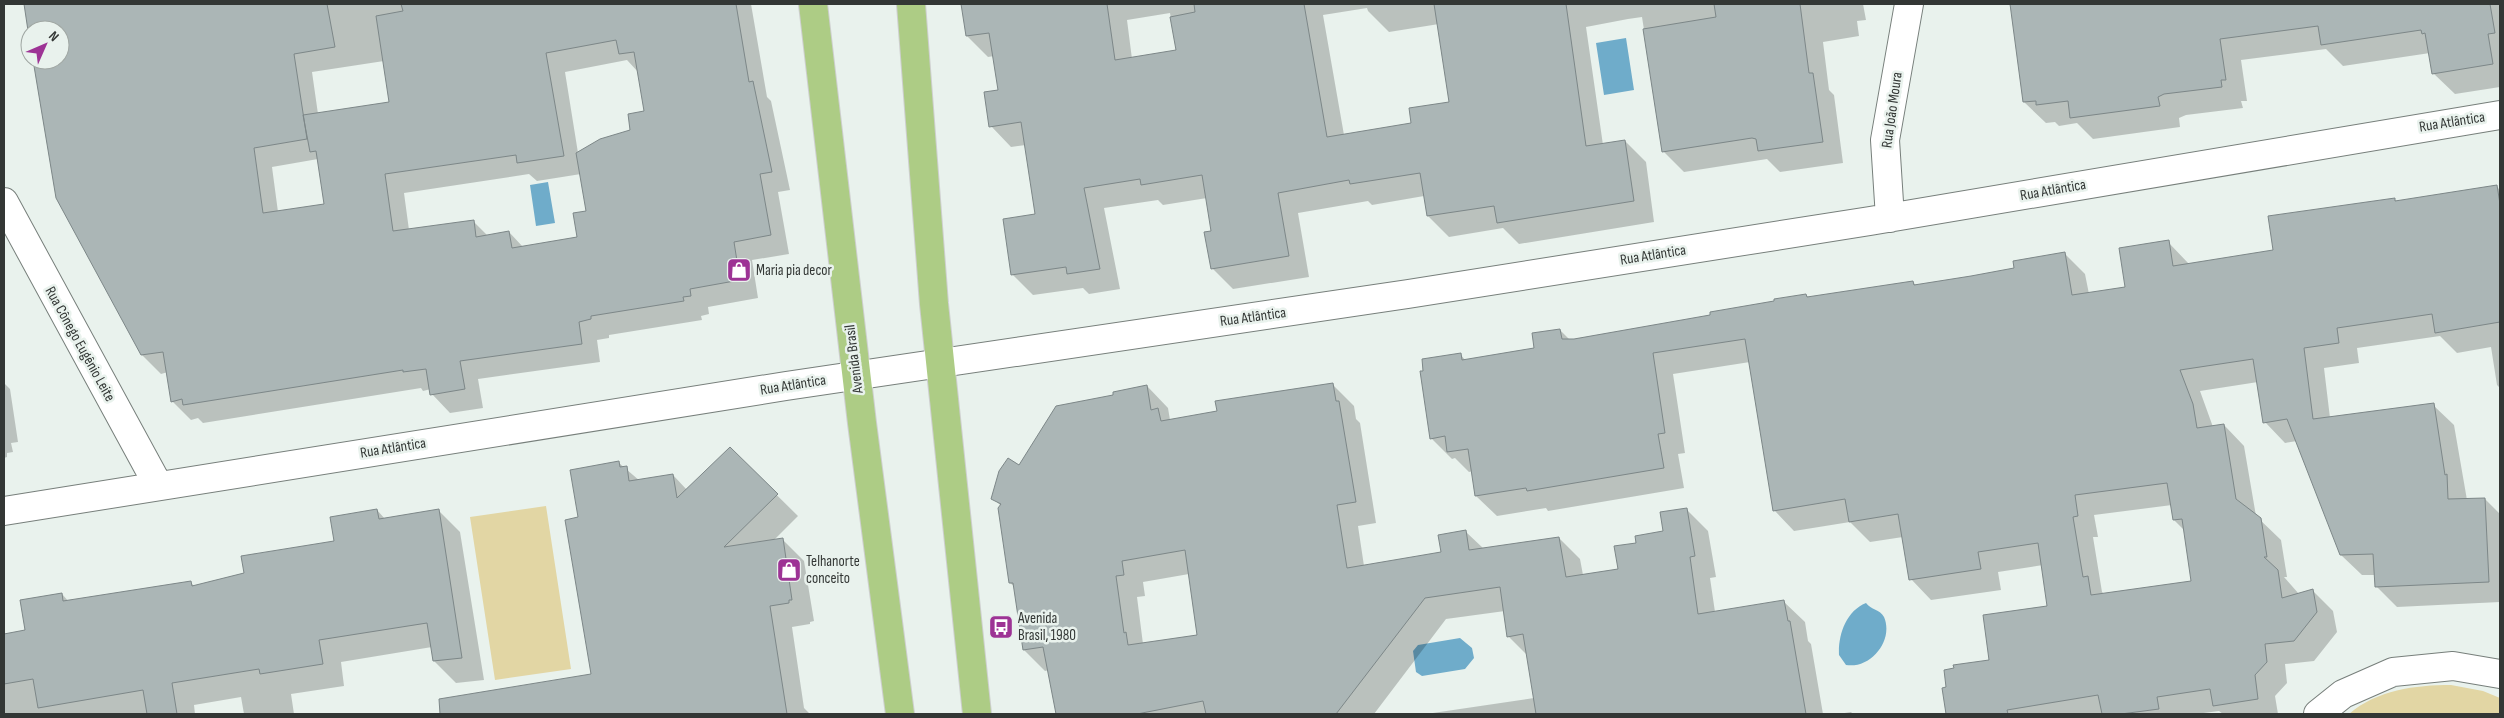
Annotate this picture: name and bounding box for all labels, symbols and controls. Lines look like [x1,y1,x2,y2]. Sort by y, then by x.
north arrow [20,20,70,70]
text: N [45,28,62,45]
street label: Rua João Moura [1877,71,1907,149]
street label: Rua Atlântica [2418,107,2487,137]
street label: Rua Atlântica [2019,175,2088,205]
street label: Rua Atlântica [1619,240,1688,270]
shop icon: Maria pia decor [726,257,752,283]
place label: Maria pia decor [756,261,833,280]
street label: Rua Cônego Eugênio Leite [41,283,119,405]
street label: Rua Atlântica [1219,303,1287,331]
street label: Avenida Brasil [840,324,868,395]
street label: Rua Atlântica [759,370,828,400]
street label: Rua Atlântica [359,433,428,463]
place label: Telhanorte conceito [806,552,860,588]
shop icon: Telhanorte conceito [776,557,802,583]
place label: Avenida Brasil, 1980 [1017,609,1076,645]
bus stop icon: Avenida Brasil, 1980 [988,614,1014,640]

